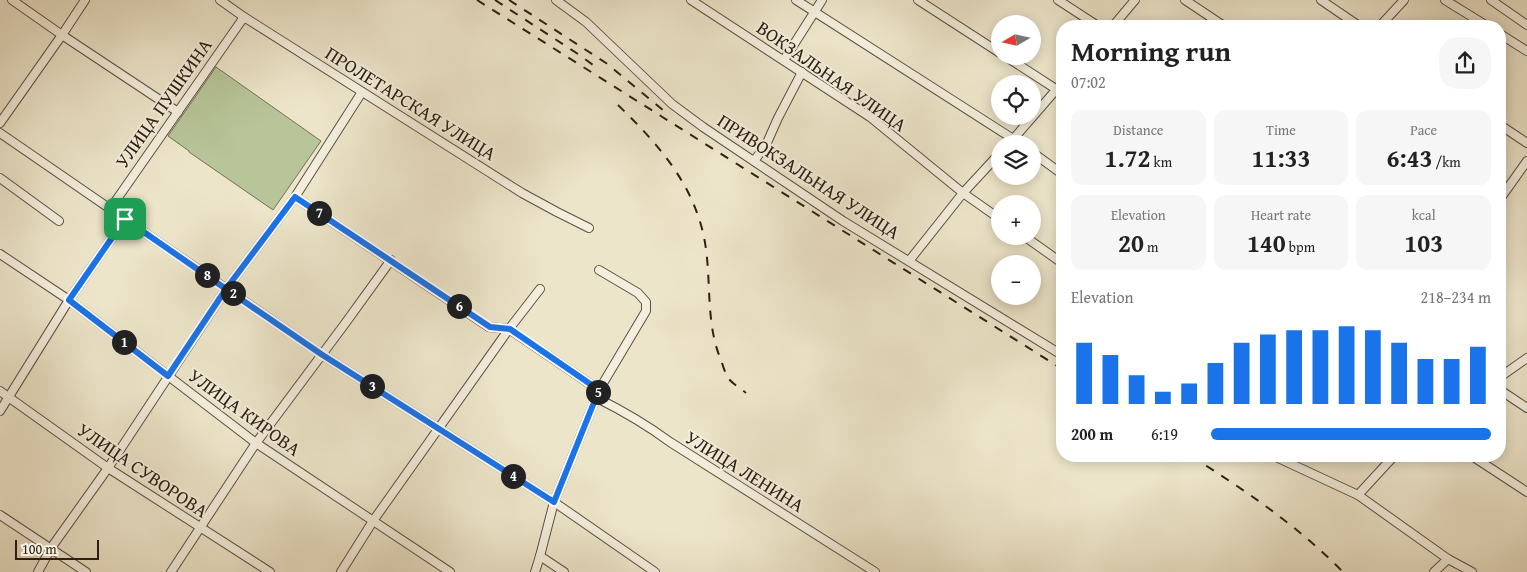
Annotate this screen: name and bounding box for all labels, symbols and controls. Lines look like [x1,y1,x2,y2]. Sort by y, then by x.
street label: ВОКЗАЛЬНАЯ УЛИЦА [751,14,913,139]
north arrow [991,15,1041,65]
map controls [991,15,1041,305]
text: Morning run [1071,30,1231,71]
street label: УЛИЦА ПУШКИНА [108,32,219,174]
button: share [1439,37,1491,89]
street label: ПРОЛЕТАРСКАЯ УЛИЦА [320,39,502,167]
text: 07:02 [1071,70,1106,94]
button: locate [991,75,1041,125]
street label: ПРИВОКЗАЛЬНАЯ УЛИЦА [712,106,906,246]
text: Distance [1113,120,1163,140]
text: Time [1266,120,1296,140]
text: Pace [1410,120,1437,140]
button: layers [991,135,1041,185]
text: 1.72 [1105,140,1150,176]
text: 11:33 [1252,140,1310,176]
text: 6:43 [1387,140,1433,176]
text: km [1150,152,1172,172]
text: /km [1433,152,1461,172]
button: + [991,195,1041,245]
pin [104,198,146,240]
pin: 7 [306,200,332,226]
text: 7 [316,203,323,223]
icon: arrive [111,205,139,233]
text: Elevation [1111,205,1166,225]
text: Heart rate [1251,205,1311,225]
text: kcal [1412,205,1436,225]
text: 20 [1118,225,1144,261]
text: 140 [1247,225,1286,261]
text: 103 [1404,225,1443,261]
text: m [1144,237,1159,257]
text: bpm [1286,237,1315,257]
button: − [991,255,1041,305]
pin: 8 [194,262,220,288]
text: 8 [204,265,211,285]
pin: 2 [220,280,246,306]
text: 2 [230,283,237,303]
text: Elevation [1071,285,1134,309]
text: 218–234 m [1421,285,1491,309]
pin: 6 [446,294,472,318]
text: 6 [456,296,463,316]
pin: 1 [112,330,136,354]
text: 1 [121,332,128,352]
street label: УЛИЦА КИРОВА [183,362,307,463]
pin: 3 [360,374,384,398]
text: 3 [369,376,376,396]
pin: 5 [586,380,610,404]
text: 5 [595,382,602,402]
street label: УЛИЦА СУВОРОВА [72,416,214,525]
text: 200 m [1071,422,1113,446]
text: 6:19 [1151,422,1178,446]
street label: УЛИЦА ЛЕНИНА [680,423,810,519]
pin: 4 [500,464,526,488]
text: 4 [510,466,517,486]
scale bar [15,537,99,560]
text: 100 m [22,539,57,559]

